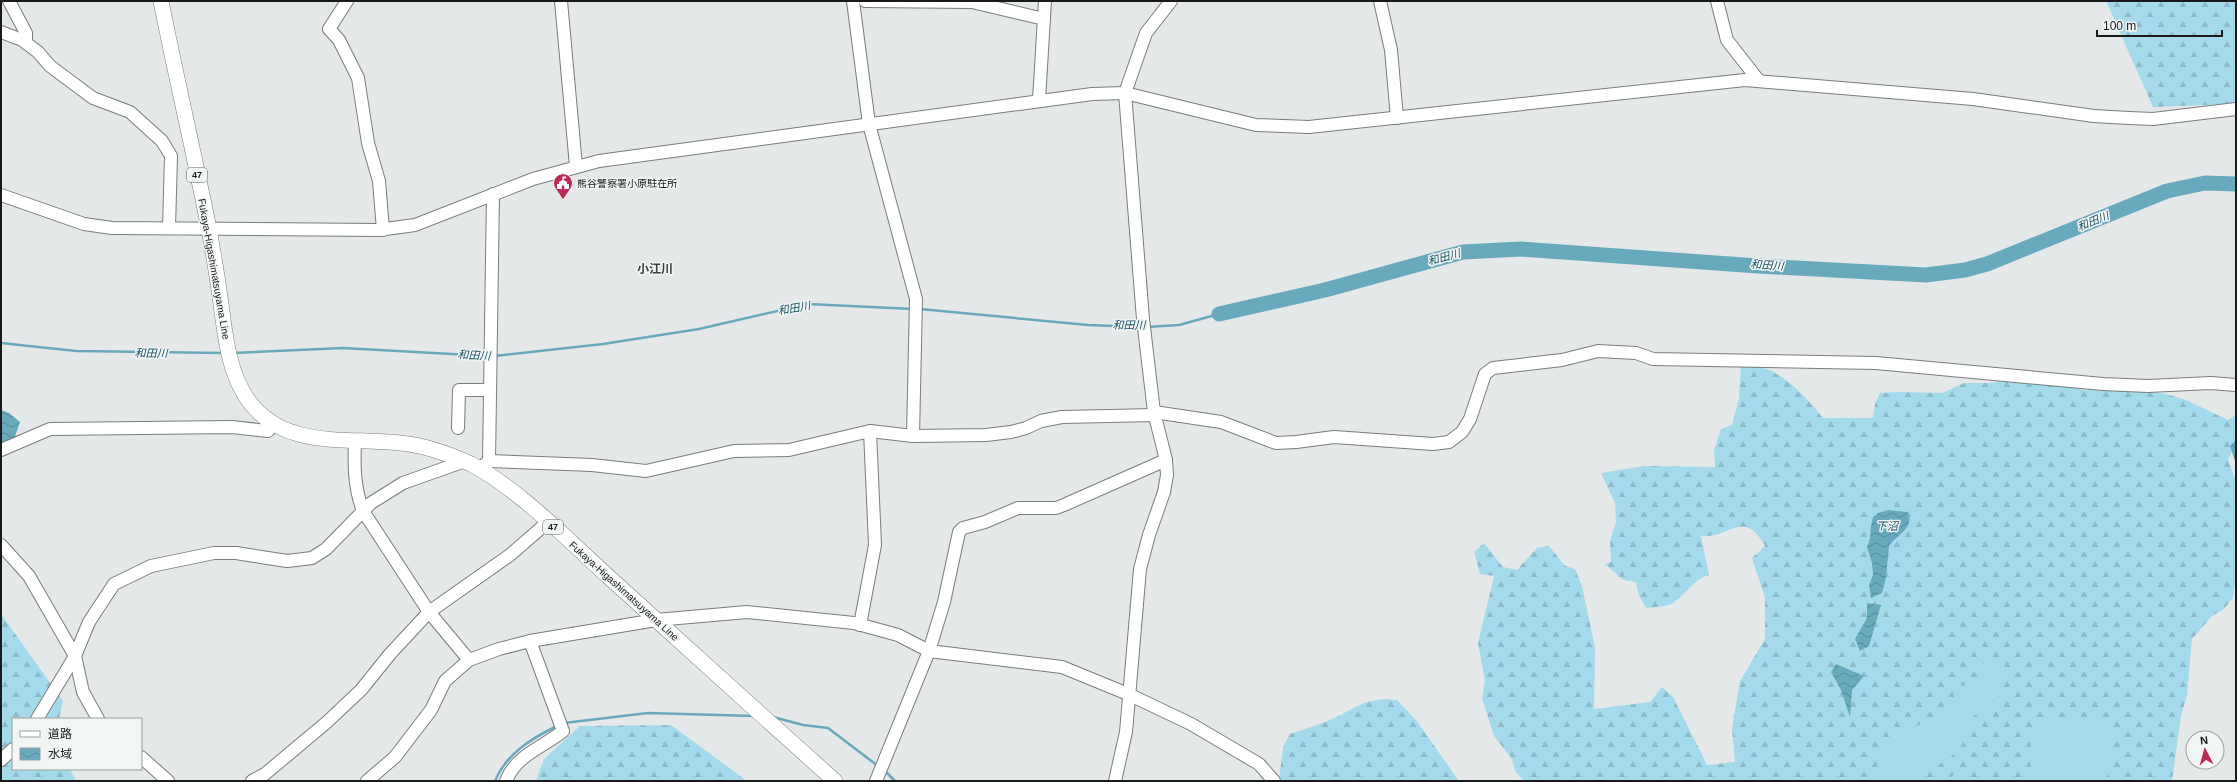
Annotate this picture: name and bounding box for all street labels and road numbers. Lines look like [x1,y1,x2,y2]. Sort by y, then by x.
road number: 47 [187,168,207,182]
street label: Fukaya-Higashimatsuyama Line [196,198,232,341]
road number: 47 [543,520,563,534]
street label: Fukaya-Higashimatsuyama Line [567,539,681,643]

